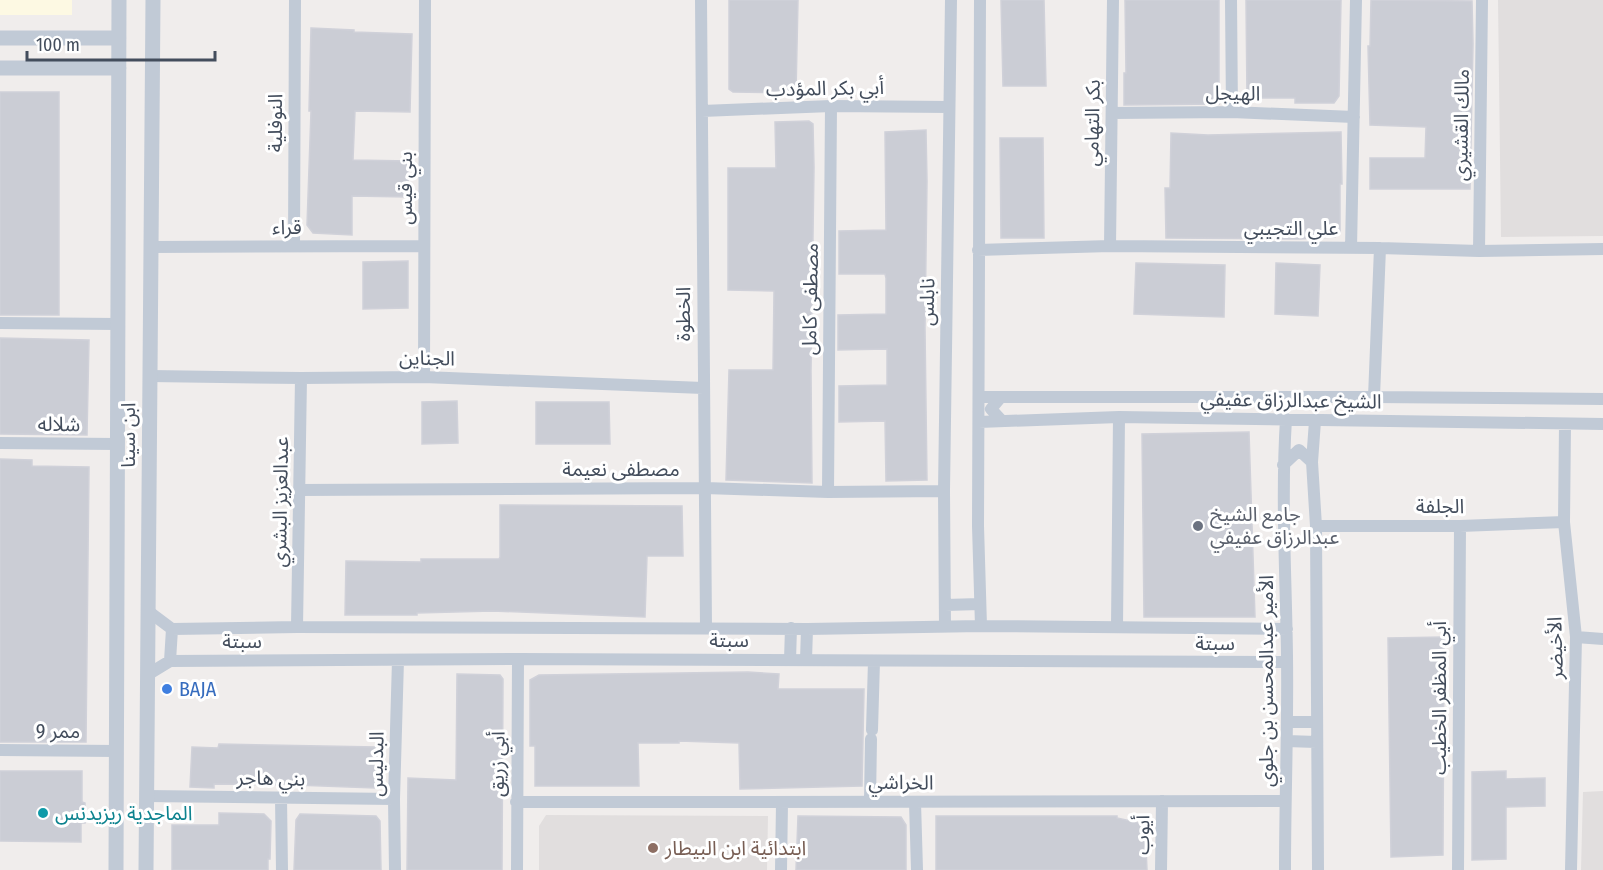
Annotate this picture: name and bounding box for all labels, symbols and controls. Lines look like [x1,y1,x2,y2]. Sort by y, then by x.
scale bar [27,24,214,62]
text: 100 m [36,34,80,56]
street label: مالك القشيري [1448,69,1478,181]
street label: أبي بكر المؤدب [766,75,884,105]
street label: بكر التهامي [1079,79,1108,167]
street label: الهيجل [1205,81,1261,105]
street label: النوفلية [263,94,287,152]
street label: بني قيس [393,151,421,225]
street label: قراء [272,215,302,239]
street label: علي التجيبي [1244,216,1338,244]
street label: مصطفى كامل [797,243,823,355]
street label: نابلس [915,278,939,326]
street label: الخطوة [671,287,695,341]
street label: الجناين [399,346,455,370]
street label: الشيخ عبدالرزاق عفيفي [1200,386,1382,417]
street label: ابن سينا [116,402,140,468]
street label: شلاله [37,412,81,436]
street label: عبدالعزيز البشري [267,436,297,568]
street label: مصطفى نعيمة [562,457,680,481]
street label: الجلفة [1416,494,1464,518]
place label: جامع الشيخ عبدالرزاق عفيفي [1210,502,1339,553]
marker: جامع الشيخ عبدالرزاق عفيفي [1191,519,1205,533]
street label: الأمير عبدالمحسن بن جلوي [1254,575,1282,787]
street label: الأخيضر [1542,617,1568,680]
street label: أبي المظفر الخطيب [1427,621,1455,775]
street label: سبتة [709,628,749,652]
street label: سبتة [222,629,262,653]
street label: سبتة [1195,631,1235,655]
place label: BAJA [179,677,217,701]
marker: BAJA [160,682,174,696]
street label: ممر 9 [36,719,80,743]
street label: البدليس [363,731,389,797]
street label: أبي زريق [484,731,513,797]
street label: بني هاجر [235,765,306,794]
street label: الخراشي [868,769,934,798]
place label: الماجدية ريزيدنس [55,801,193,825]
marker: الماجدية ريزيدنس [36,806,50,820]
street label: أيوب [1130,815,1154,855]
place label: ابتدائية ابن البيطار [664,836,806,860]
marker: ابتدائية ابن البيطار [646,841,660,855]

